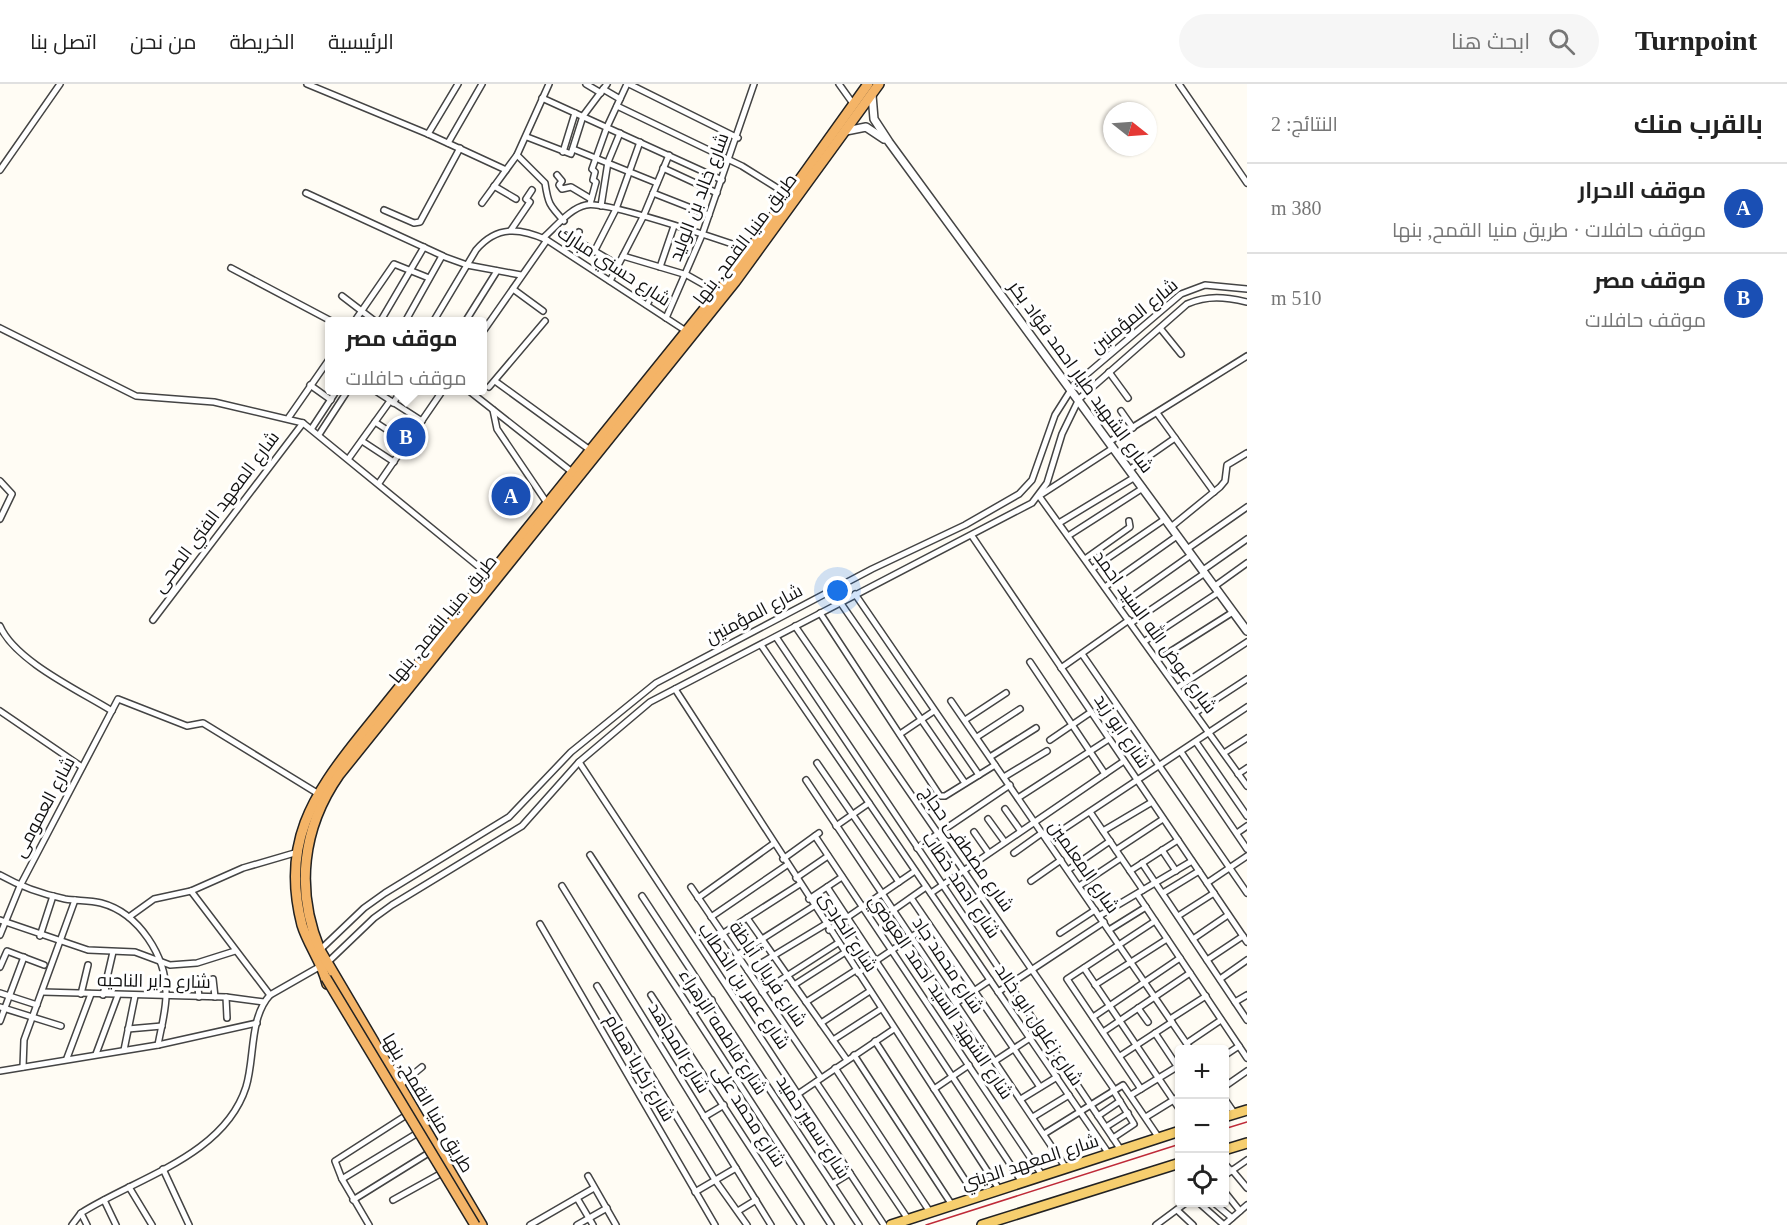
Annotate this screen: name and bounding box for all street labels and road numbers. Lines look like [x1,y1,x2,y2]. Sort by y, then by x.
street label: شارع خالد بن الوليد [665,130,735,265]
street label: طريق منيا القمح, بنها [689,170,802,310]
street label: شارع حسني مبارك [552,222,674,313]
street label: شارع المؤمنين [1086,275,1183,359]
street label: شارع الشهيد طيار احمد فؤاد بكر [1003,277,1157,478]
street label: شارع المعهد الفني الصحى [149,428,286,599]
street label: شارع عوض الله السيد احمد [1088,546,1222,718]
street label: طريق منيا القمح, بنها [385,551,502,688]
street label: شارع المؤمنين [702,580,807,650]
street label: شارع ابو زيد [1088,690,1154,773]
street label: شارع العمومى [9,753,81,861]
street label: شارع مصطفى حجاج [915,783,1018,917]
street label: شارع المعلمين [1043,817,1123,918]
street label: شارع احمد خطاب [917,828,1004,943]
street label: شارع الكردى [813,888,881,977]
street label: شارع الشهيد السيد احمد العوضي [863,891,1017,1105]
street label: شارع محمد جاد [907,913,988,1018]
street label: شارع فريال أباظة [724,917,811,1031]
street label: شارع عمر بن الخطاب [693,919,794,1054]
street label: شارع زغلول ابو خالد [989,961,1087,1090]
street label: شارع فاطمه الزهراء [673,966,771,1100]
street label: شارع داير الناحيه [97,970,211,994]
street label: شارع المجاهد [643,999,714,1098]
street label: شارع زكريا همام [600,1011,679,1126]
street label: طريق منيا القمح, بنها [377,1030,477,1177]
street label: شارع محمد على [707,1061,789,1172]
street label: شارع سمير حميد [771,1072,854,1183]
street label: شارع المعهد الديني [959,1130,1102,1197]

